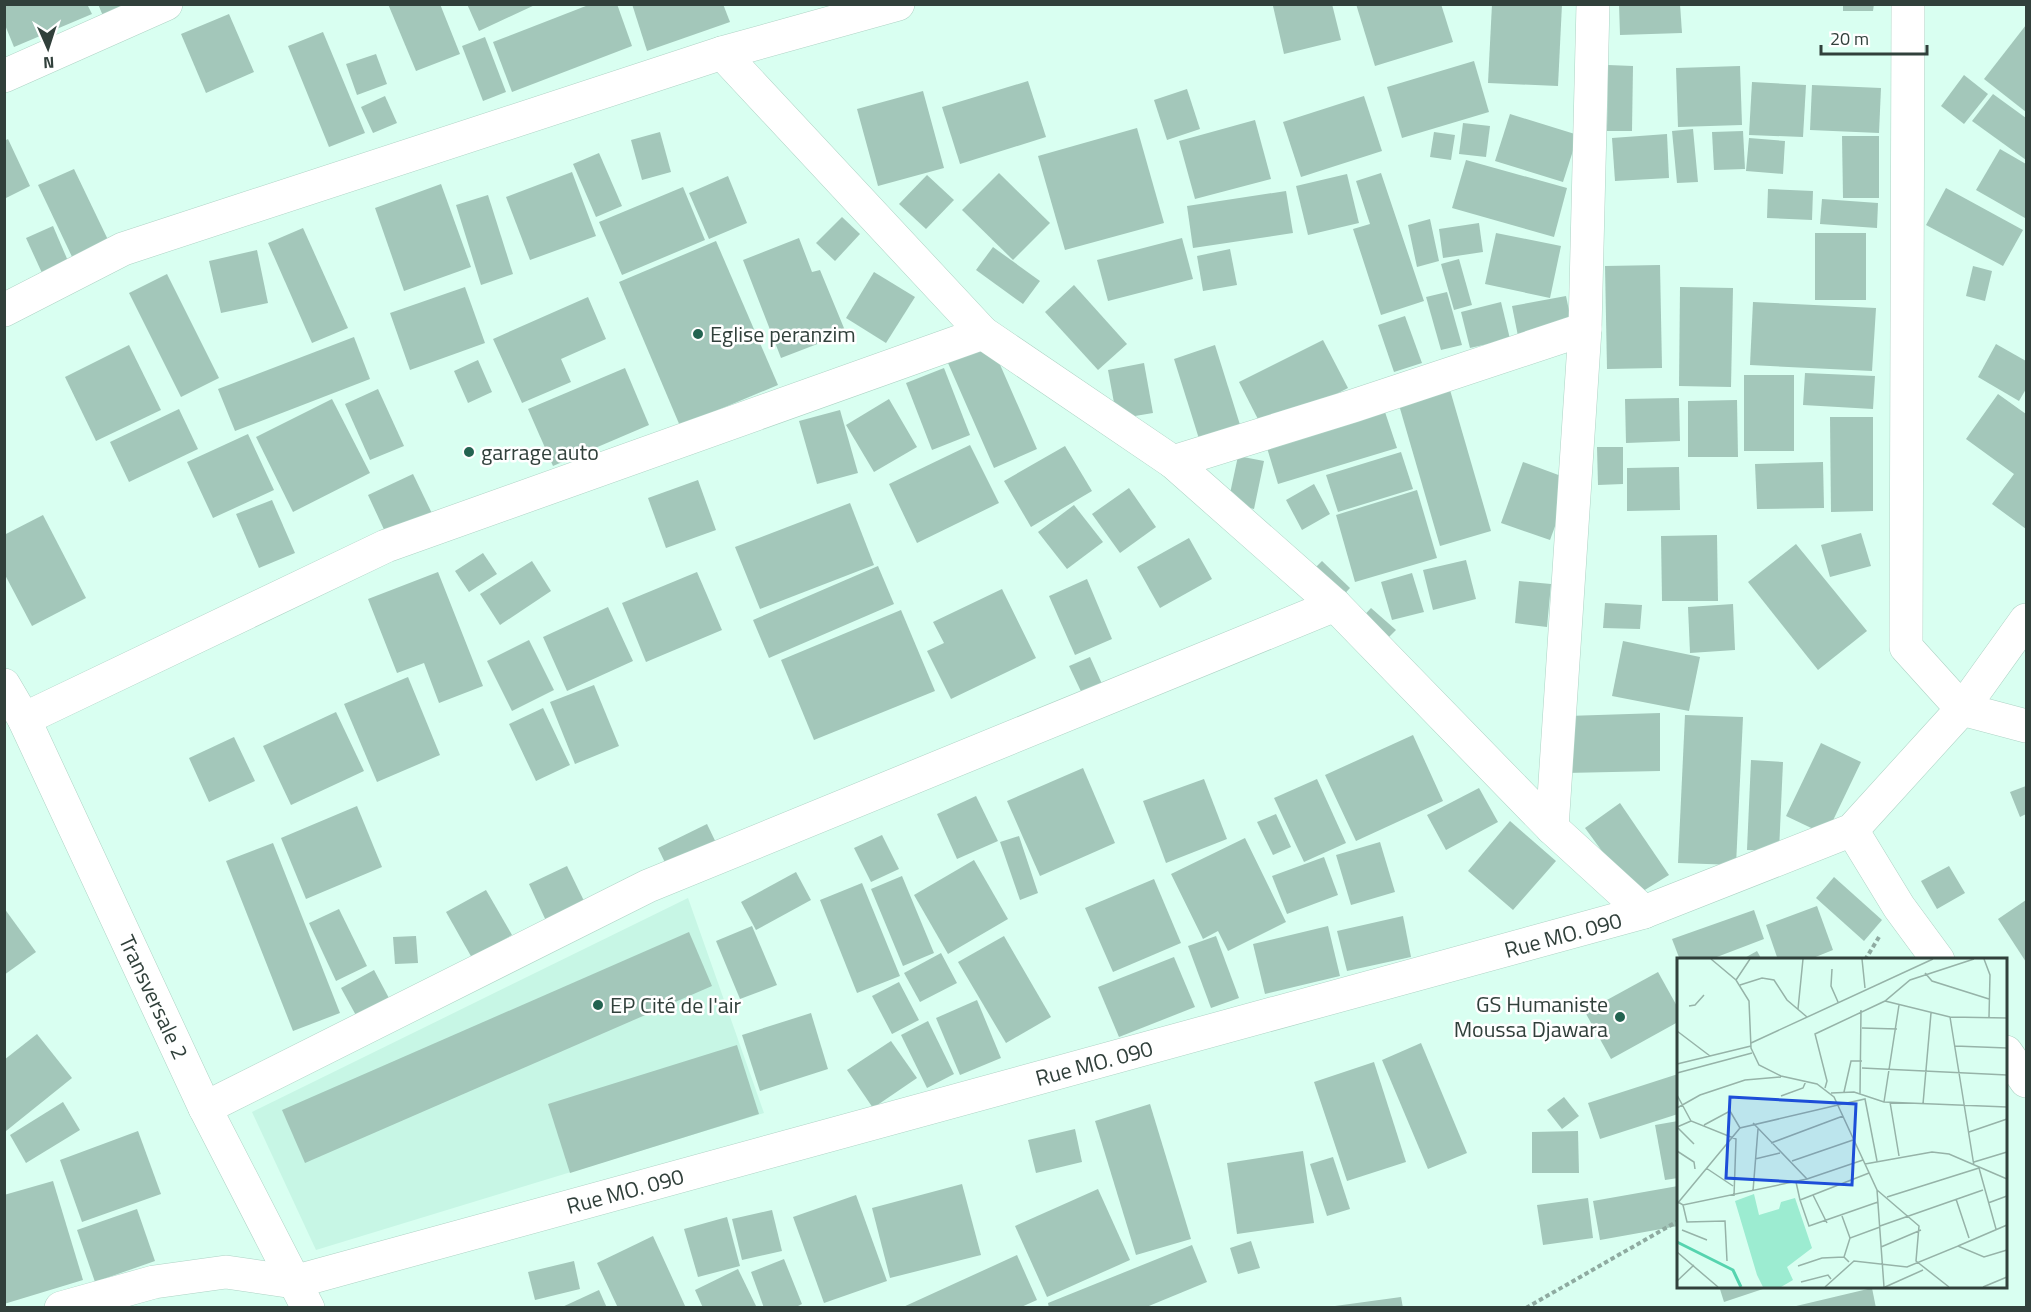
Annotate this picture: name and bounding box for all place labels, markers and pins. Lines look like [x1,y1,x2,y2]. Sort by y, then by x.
place label: Eglise peranzim [710,317,856,351]
marker: Eglise peranzim [691,327,705,341]
place label: garrage auto [481,435,599,469]
marker: garrage auto [462,445,476,459]
place label: GS Humaniste Moussa Djawara [1454,987,1608,1046]
place label: EP Cité de l'air [610,988,742,1022]
marker: EP Cité de l'air [591,998,605,1012]
marker: GS Humaniste Moussa Djawara [1613,1010,1627,1024]

